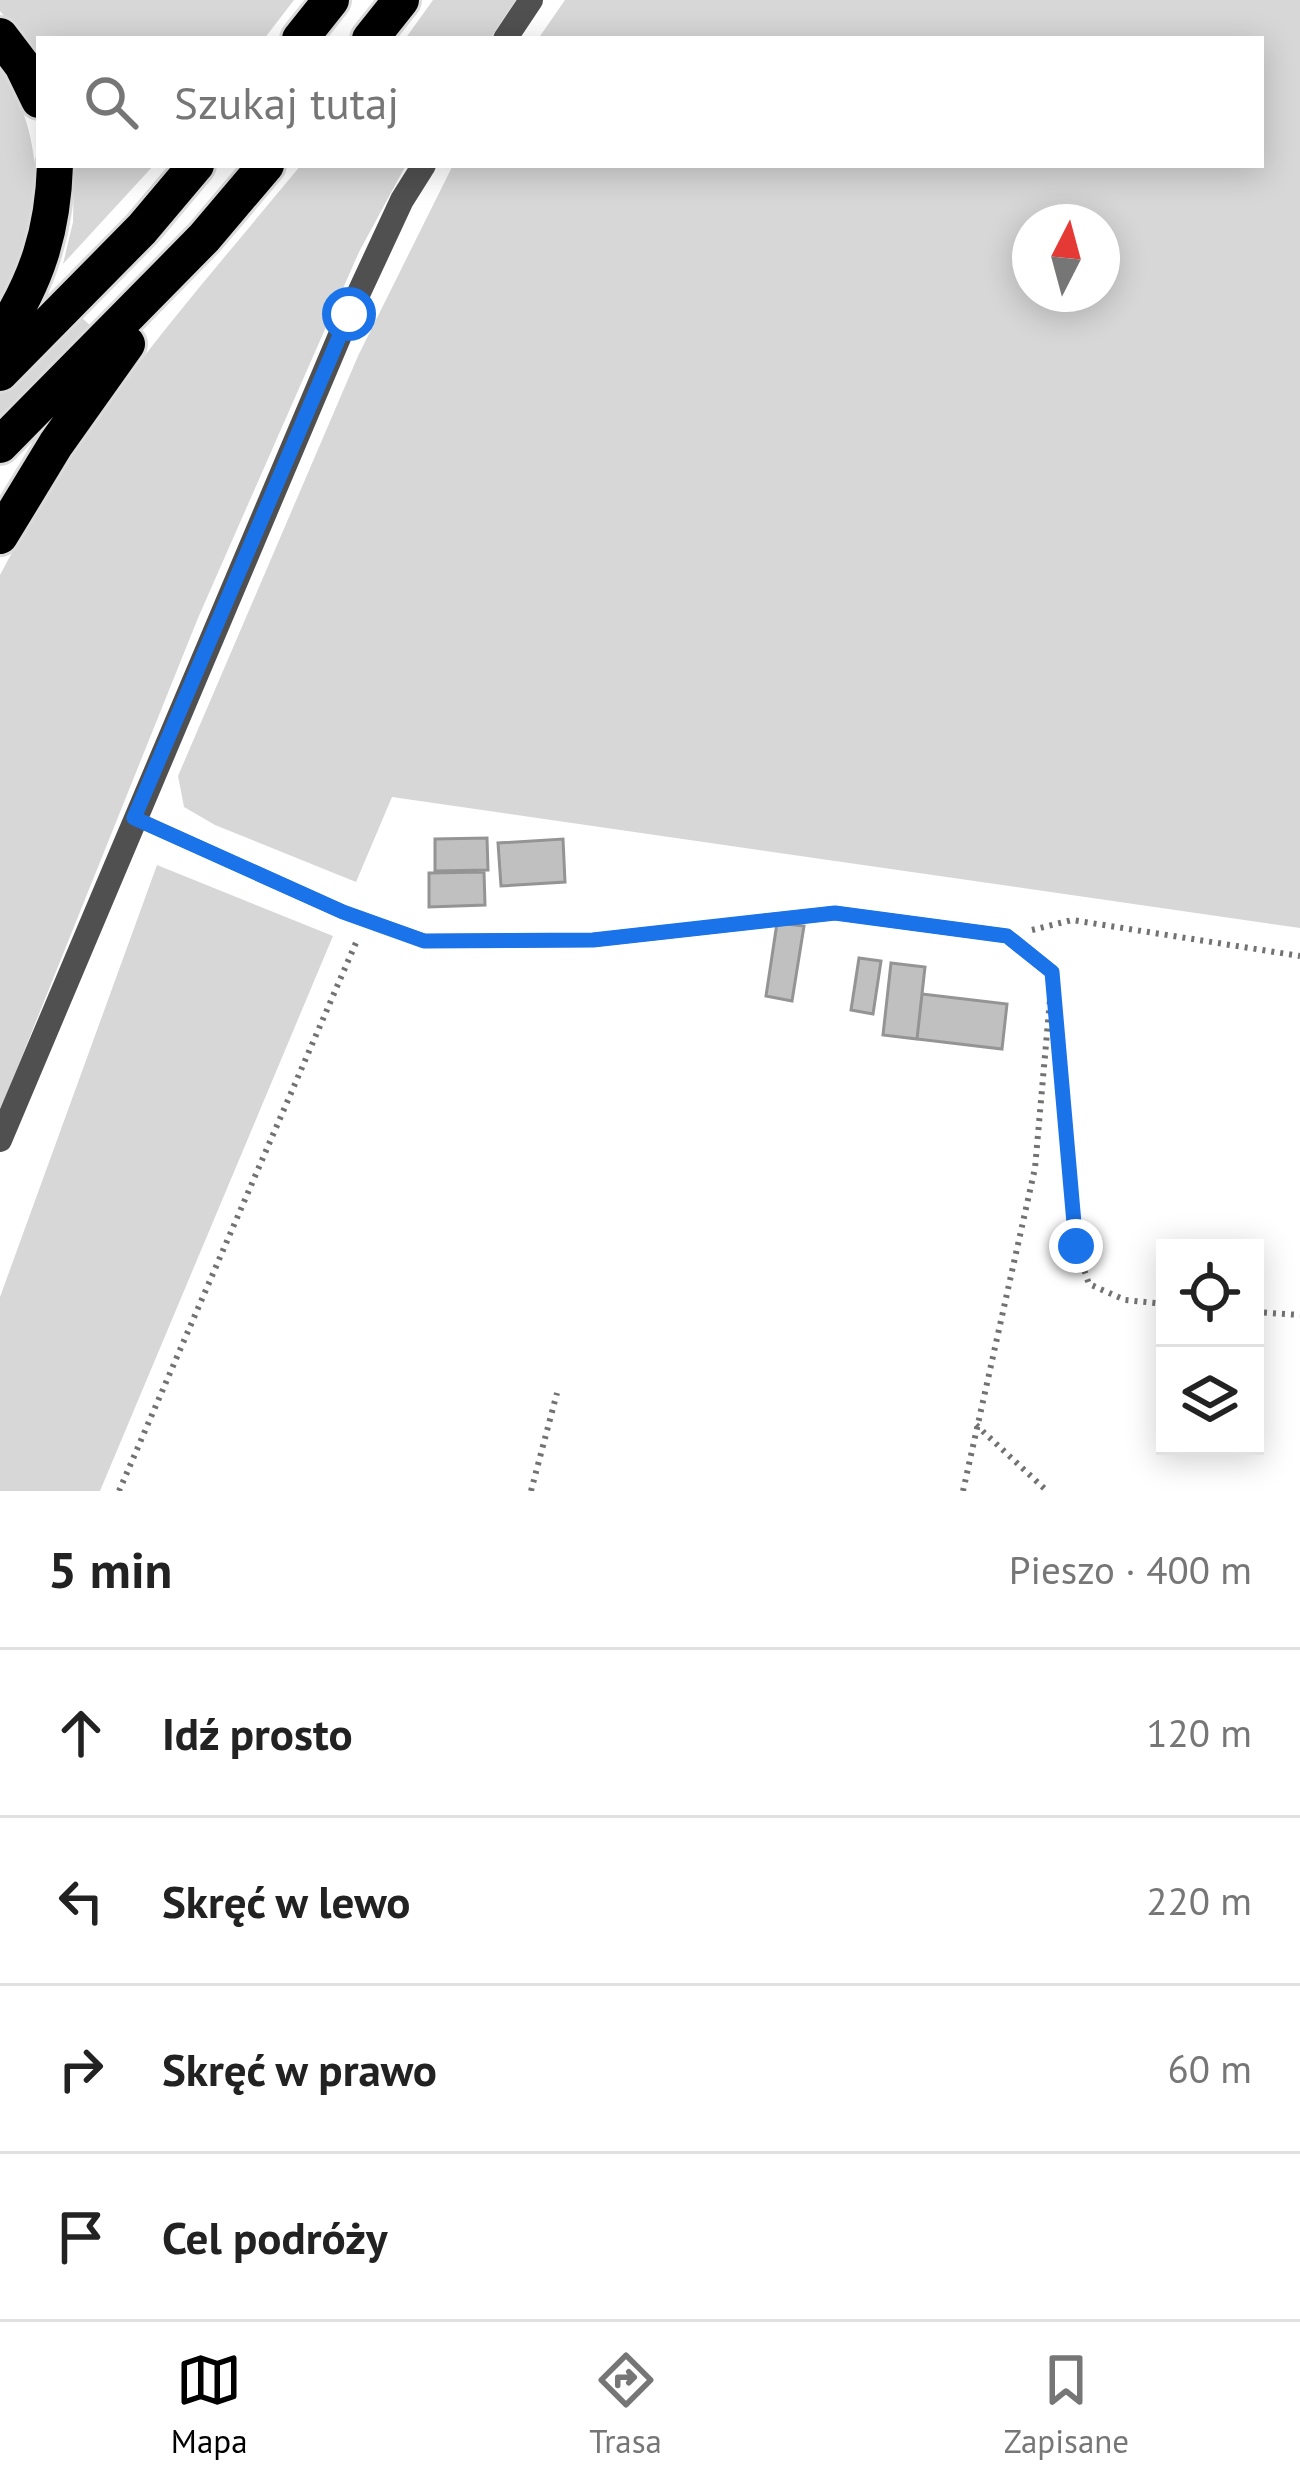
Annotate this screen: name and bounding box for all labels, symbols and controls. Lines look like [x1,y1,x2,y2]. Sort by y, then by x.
search box [36,36,1264,168]
icon: search [78,69,144,135]
text: Szukaj tutaj [174,73,399,131]
north arrow [1012,204,1120,312]
route start [322,287,376,341]
route end [1049,1219,1103,1273]
map controls [1156,1239,1264,1455]
button: locate [1156,1239,1264,1347]
button: layers [1156,1347,1264,1455]
text: 5 min [48,1536,172,1602]
text: Pieszo · 400 m [1009,1544,1252,1595]
icon: ahead [48,1700,114,1766]
text: Idź prosto [162,1704,353,1762]
text: 120 m [1146,1707,1252,1758]
icon: left [48,1868,114,1934]
text: Skręć w lewo [162,1872,410,1930]
text: 220 m [1146,1875,1252,1926]
icon: right [48,2036,114,2102]
text: Skręć w prawo [162,2040,437,2098]
text: 60 m [1167,2043,1252,2094]
icon: arrive [48,2204,114,2270]
text: Cel podróży [162,2208,387,2266]
tab: Mapa [171,2347,248,2462]
tab: Trasa [589,2347,662,2462]
tab: Zapisane [1004,2347,1129,2462]

